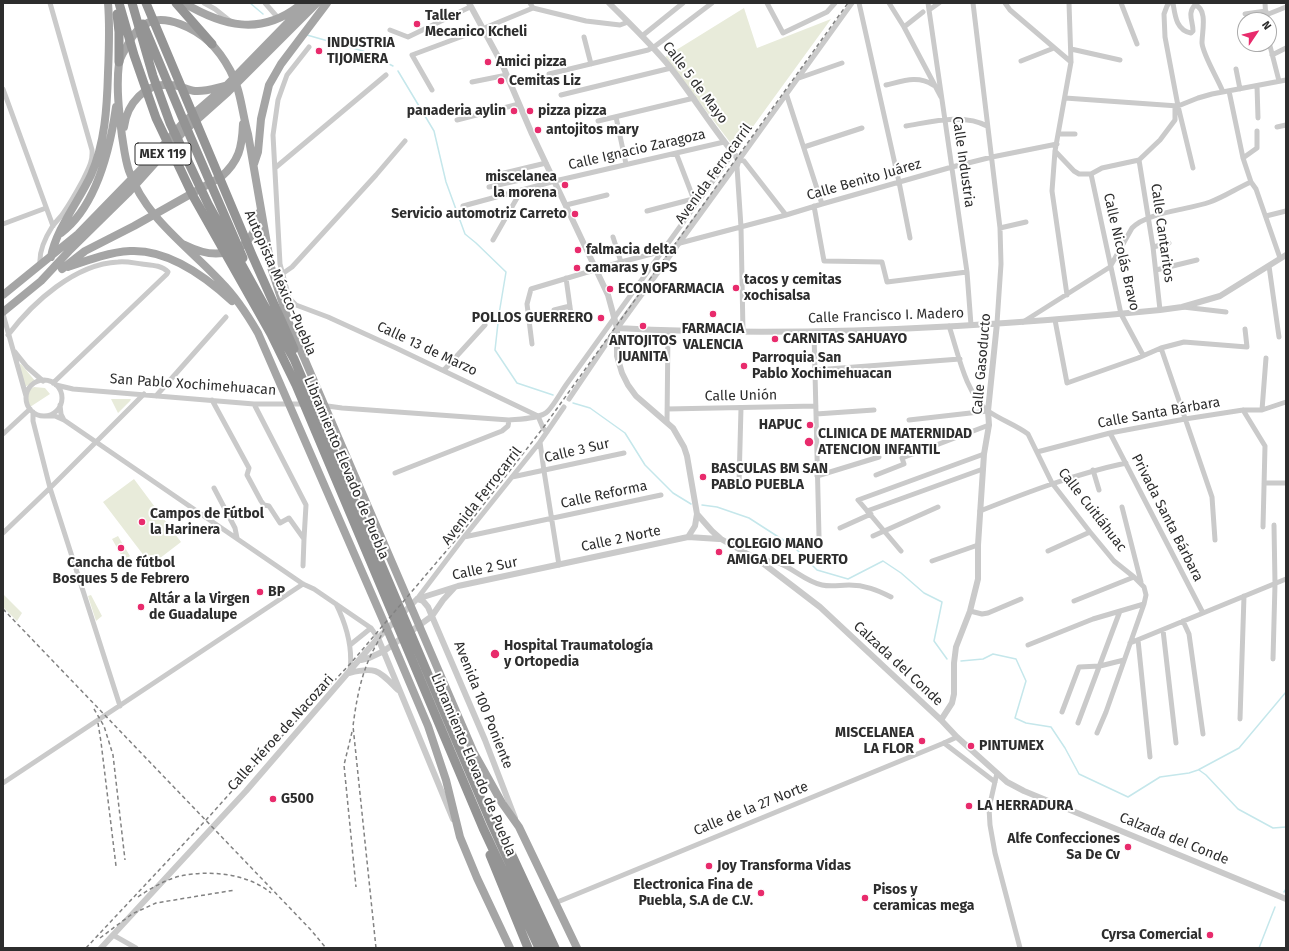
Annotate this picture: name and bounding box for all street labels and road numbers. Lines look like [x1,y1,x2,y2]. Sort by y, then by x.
street label: Calle 5 de Mayo [659,39,731,127]
street label: Calle Industria [948,115,978,209]
street label: Avenida Ferrocarril [672,121,756,227]
street label: Calle Ignacio Zaragoza [567,126,707,174]
road number: MEX 119 [135,143,191,165]
street label: Calle Benito Juárez [805,156,923,204]
street label: Calle Cantaritos [1147,182,1177,284]
street label: Calle Nicolás Bravo [1099,191,1143,313]
street label: Autopista México-Puebla [240,208,320,358]
street label: Calle Francisco I. Madero [808,305,964,327]
street label: Calle Gasoducto [969,313,995,415]
street label: Calle 13 de Marzo [374,318,480,380]
street label: San Pablo Xochimehuacan [109,371,277,399]
street label: Libramiento Elevado de Puebla [300,374,392,562]
street label: Calle Unión [705,387,777,405]
street label: Calle Santa Bárbara [1096,394,1222,432]
street label: Calle 3 Sur [543,435,611,467]
street label: Avenida Ferrocarril [438,444,526,548]
street label: Privada Santa Bárbara [1128,451,1206,585]
street label: Calle Cuitláhuac [1054,465,1130,555]
street label: Calle Reforma [559,478,649,512]
street label: Calle 2 Norte [580,522,662,556]
street label: Calle 2 Sur [451,554,519,584]
street label: Calzada del Conde [850,618,946,710]
street label: Avenida 100 Poniente [450,639,516,771]
street label: Calle Héroe de Nacozari [224,671,338,795]
street label: Libramiento Elevado de Puebla [427,671,519,859]
street label: Calle de la 27 Norte [691,778,811,840]
street label: Calzada del Conde [1117,809,1231,869]

